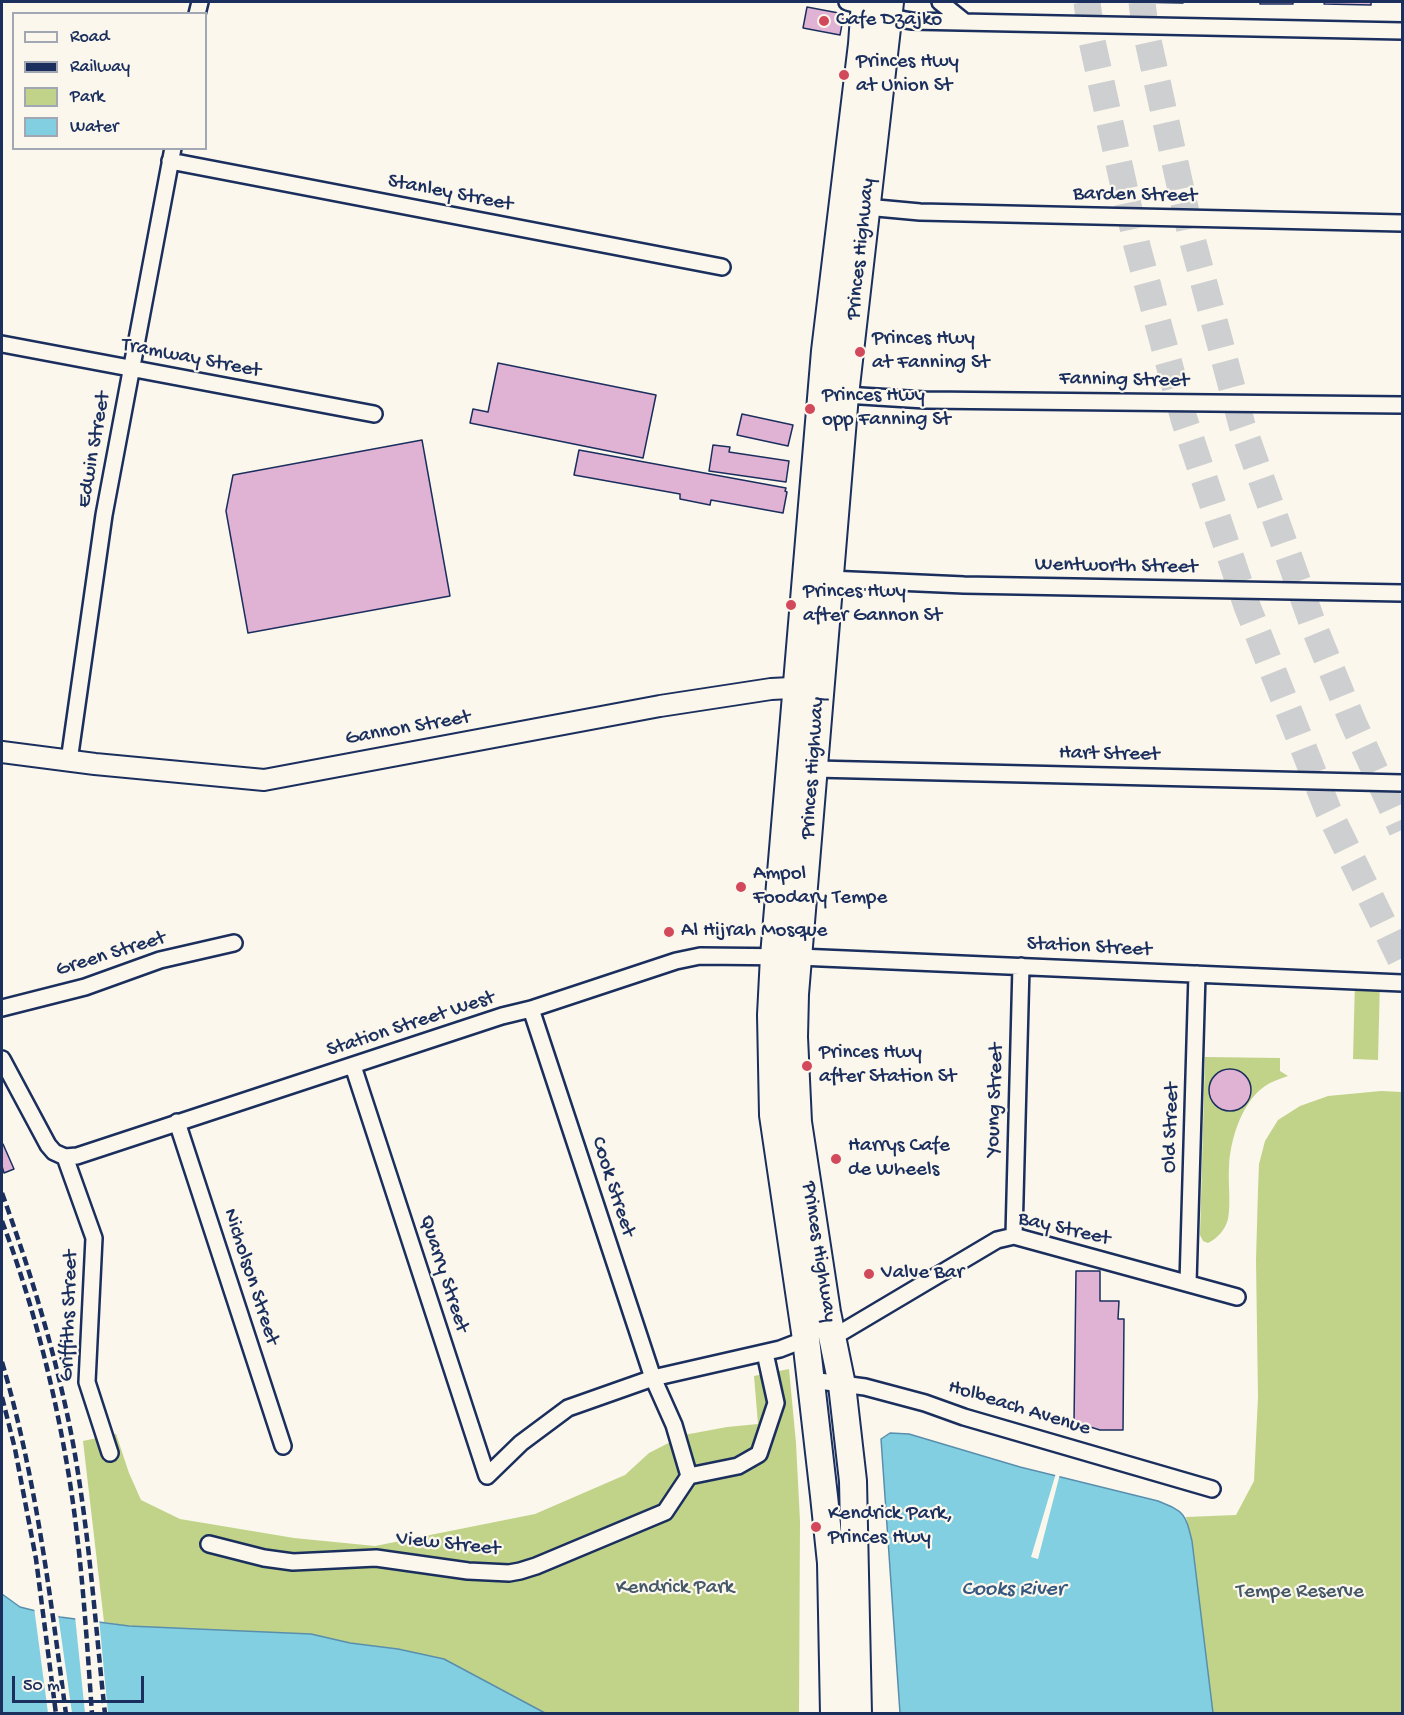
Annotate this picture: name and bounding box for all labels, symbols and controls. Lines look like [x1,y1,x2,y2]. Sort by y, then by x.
place label: Cafe Dzajko [836,8,942,34]
legend [12,12,207,150]
marker: Cafe Dzajko [817,14,831,28]
text: Road [70,27,109,48]
place label: Princes Hwy at Union St [856,50,959,100]
text: Railway [70,57,130,78]
marker: Princes Hwy at Union St [837,68,851,82]
text: Park [70,87,104,108]
text: Water [70,117,118,138]
street label: Stanley Street [385,170,515,218]
street label: Princes Highway [842,177,882,321]
street label: Barden Street [1073,182,1197,210]
place label: Princes Hwy at Fanning St [872,327,989,377]
street label: Tramway Street [119,333,263,385]
marker: Princes Hwy at Fanning St [853,345,867,359]
street label: Fanning Street [1059,367,1189,395]
place label: Princes Hwy opp Fanning St [822,384,951,434]
street label: Edwin Street [72,390,118,510]
marker: Princes Hwy opp Fanning St [803,402,817,416]
street label: Wentworth Street [1034,553,1198,581]
place label: Princes Hwy after Gannon St [803,580,942,630]
marker: Princes Hwy after Gannon St [784,598,798,612]
street label: Princes Highway [796,696,832,840]
street label: Gannon Street [343,706,473,752]
street label: Hart Street [1058,742,1160,768]
place label: Ampol Foodary Tempe [753,862,887,912]
marker: Ampol Foodary Tempe [734,880,748,894]
place label: Al Hijrah Mosque [681,919,827,945]
marker: Al Hijrah Mosque [662,925,676,939]
street label: Green Street [53,926,169,984]
street label: Station Street [1026,932,1152,964]
street label: Station Street West [324,986,498,1064]
place label: Princes Hwy after Station St [819,1041,956,1091]
street label: Young Street [981,1043,1011,1157]
marker: Princes Hwy after Station St [800,1059,814,1073]
street label: Old Street [1158,1082,1186,1174]
street label: Cook Street [584,1134,640,1240]
place label: Harrys Cafe de Wheels [848,1134,950,1184]
marker: Harrys Cafe de Wheels [829,1152,843,1166]
street label: Princes Highway [794,1180,842,1324]
street label: Nicholson Street [216,1206,284,1348]
street label: Bay Street [1016,1207,1112,1253]
street label: Quarry Street [412,1212,474,1336]
street label: Griffiths Street [55,1250,85,1382]
place label: Valve Bar [881,1261,964,1287]
marker: Valve Bar [862,1267,876,1281]
street label: Holbeach Avenue [945,1375,1093,1443]
place label: Kendrick Park, Princes Hwy [828,1502,953,1552]
marker: Kendrick Park, Princes Hwy [809,1520,823,1534]
street label: View Street [395,1527,501,1563]
park label: Kendrick Park [616,1576,734,1602]
water label: Cooks River [961,1578,1065,1604]
park label: Tempe Reserve [1236,1580,1364,1606]
scale bar [15,1664,147,1702]
text: 50 m [23,1676,60,1697]

